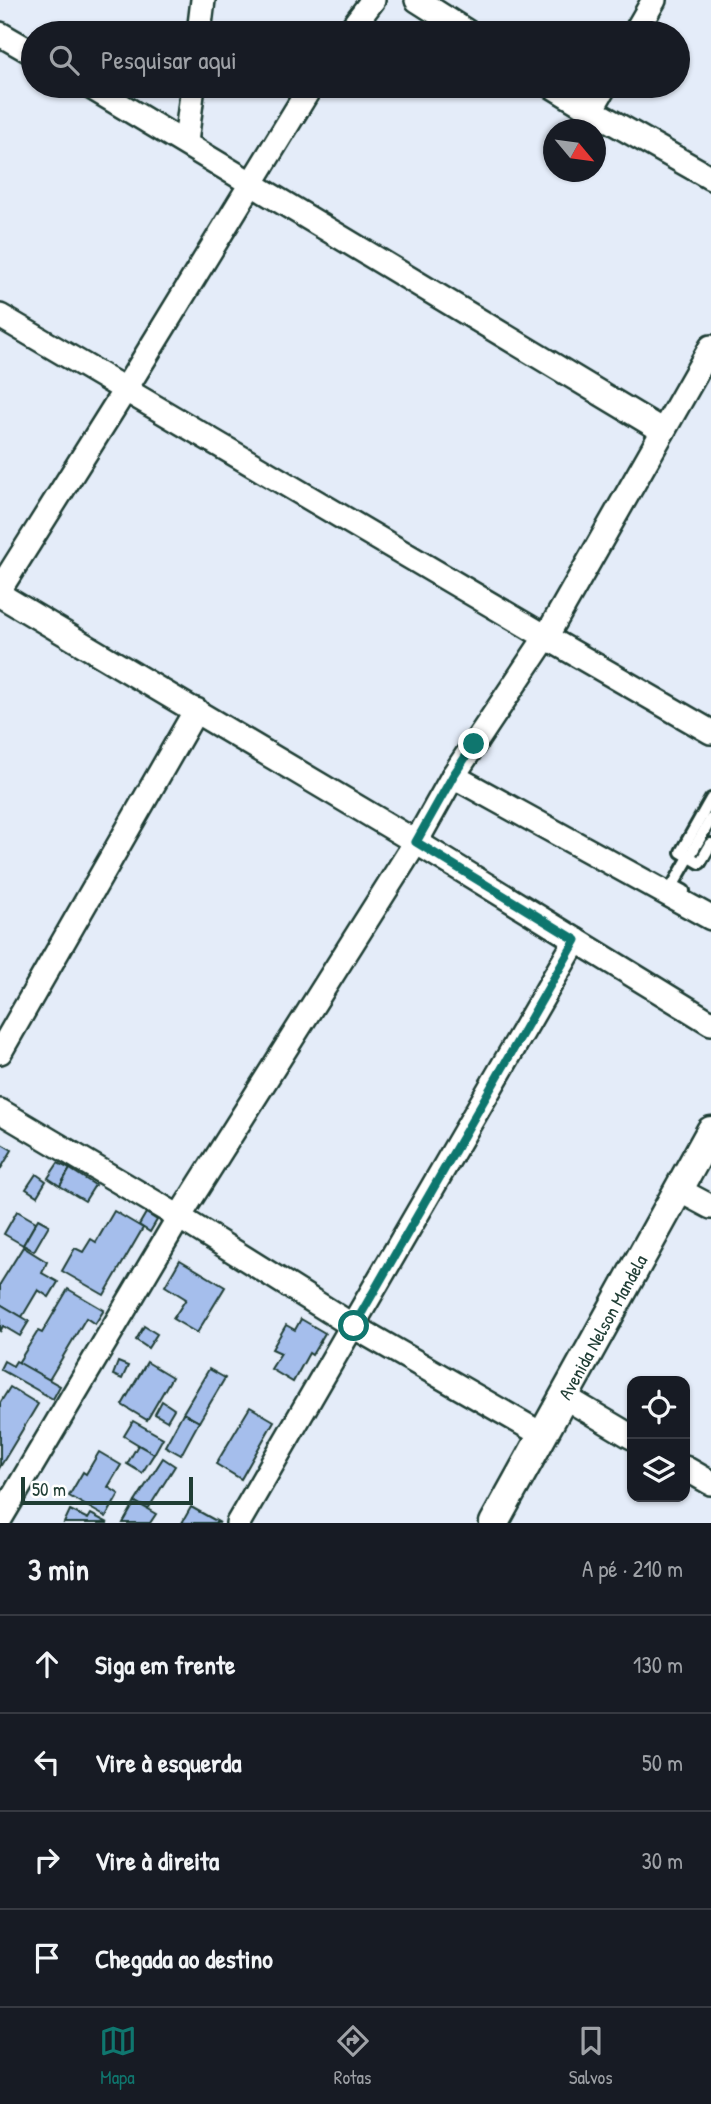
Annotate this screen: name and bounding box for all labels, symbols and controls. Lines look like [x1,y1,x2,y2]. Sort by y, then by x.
search box [21,21,690,98]
icon: search [45,41,83,79]
text: Pesquisar aqui [101,42,237,77]
north arrow [543,119,606,182]
route end [458,728,489,759]
street label: Avenida Nelson Mandela [552,1249,653,1404]
route start [338,1310,369,1341]
map controls [627,1376,690,1502]
button: locate [627,1376,690,1439]
button: layers [627,1439,690,1502]
scale bar [21,1474,192,1506]
text: 50 m [32,1476,66,1502]
text: 3 min [28,1549,89,1589]
text: A pé · 210 m [582,1553,683,1584]
icon: ahead [28,1645,66,1683]
text: Siga em frente [95,1647,235,1682]
text: 130 m [633,1649,683,1680]
icon: left [28,1743,66,1781]
text: Vire à esquerda [95,1745,241,1780]
text: 50 m [642,1747,683,1778]
icon: right [28,1841,66,1879]
text: Vire à direita [95,1843,219,1878]
text: 30 m [641,1845,683,1876]
icon: arrive [28,1939,66,1977]
text: Chegada ao destino [95,1941,273,1976]
tab: Mapa [99,2022,137,2090]
tab: Rotas [334,2022,372,2090]
tab: Salvos [569,2022,612,2090]

